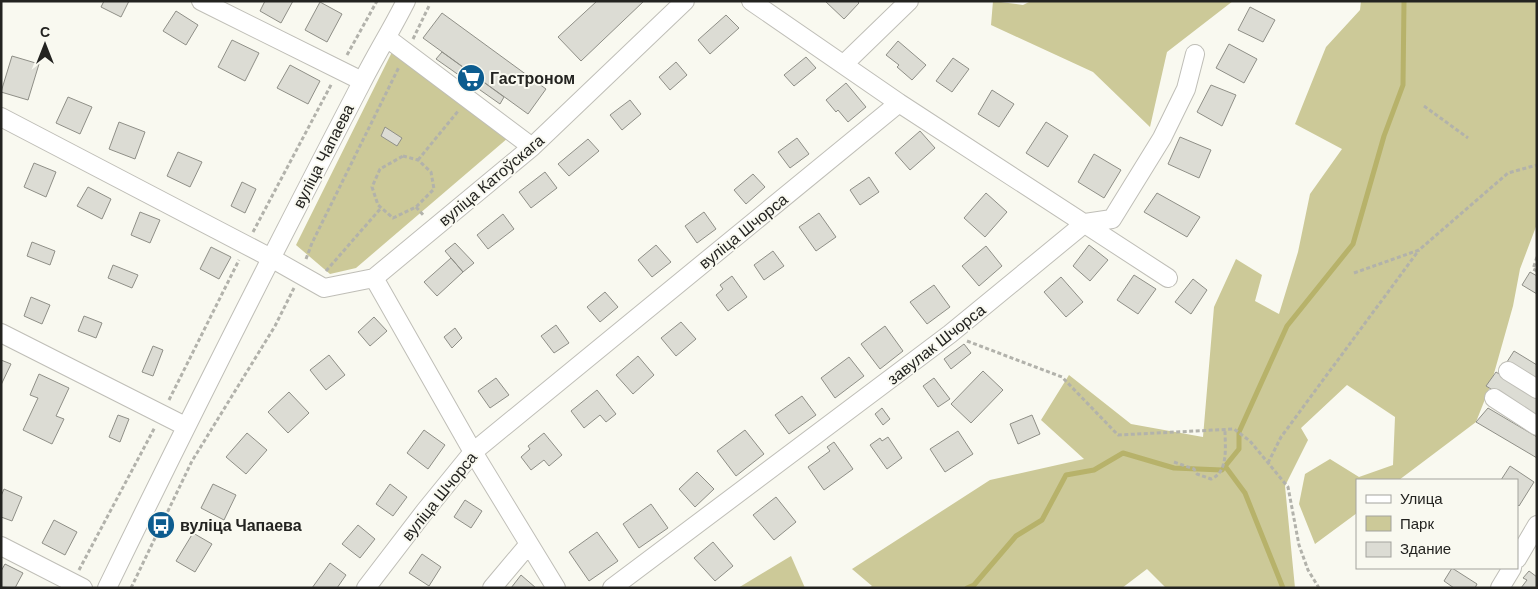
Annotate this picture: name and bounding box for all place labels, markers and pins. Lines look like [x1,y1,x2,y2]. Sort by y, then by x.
supermarket icon: Гастроном [456,63,486,93]
place label: Гастроном [490,68,575,89]
bus stop icon: вуліца Чапаева [146,510,176,540]
place label: вуліца Чапаева [180,515,302,536]

